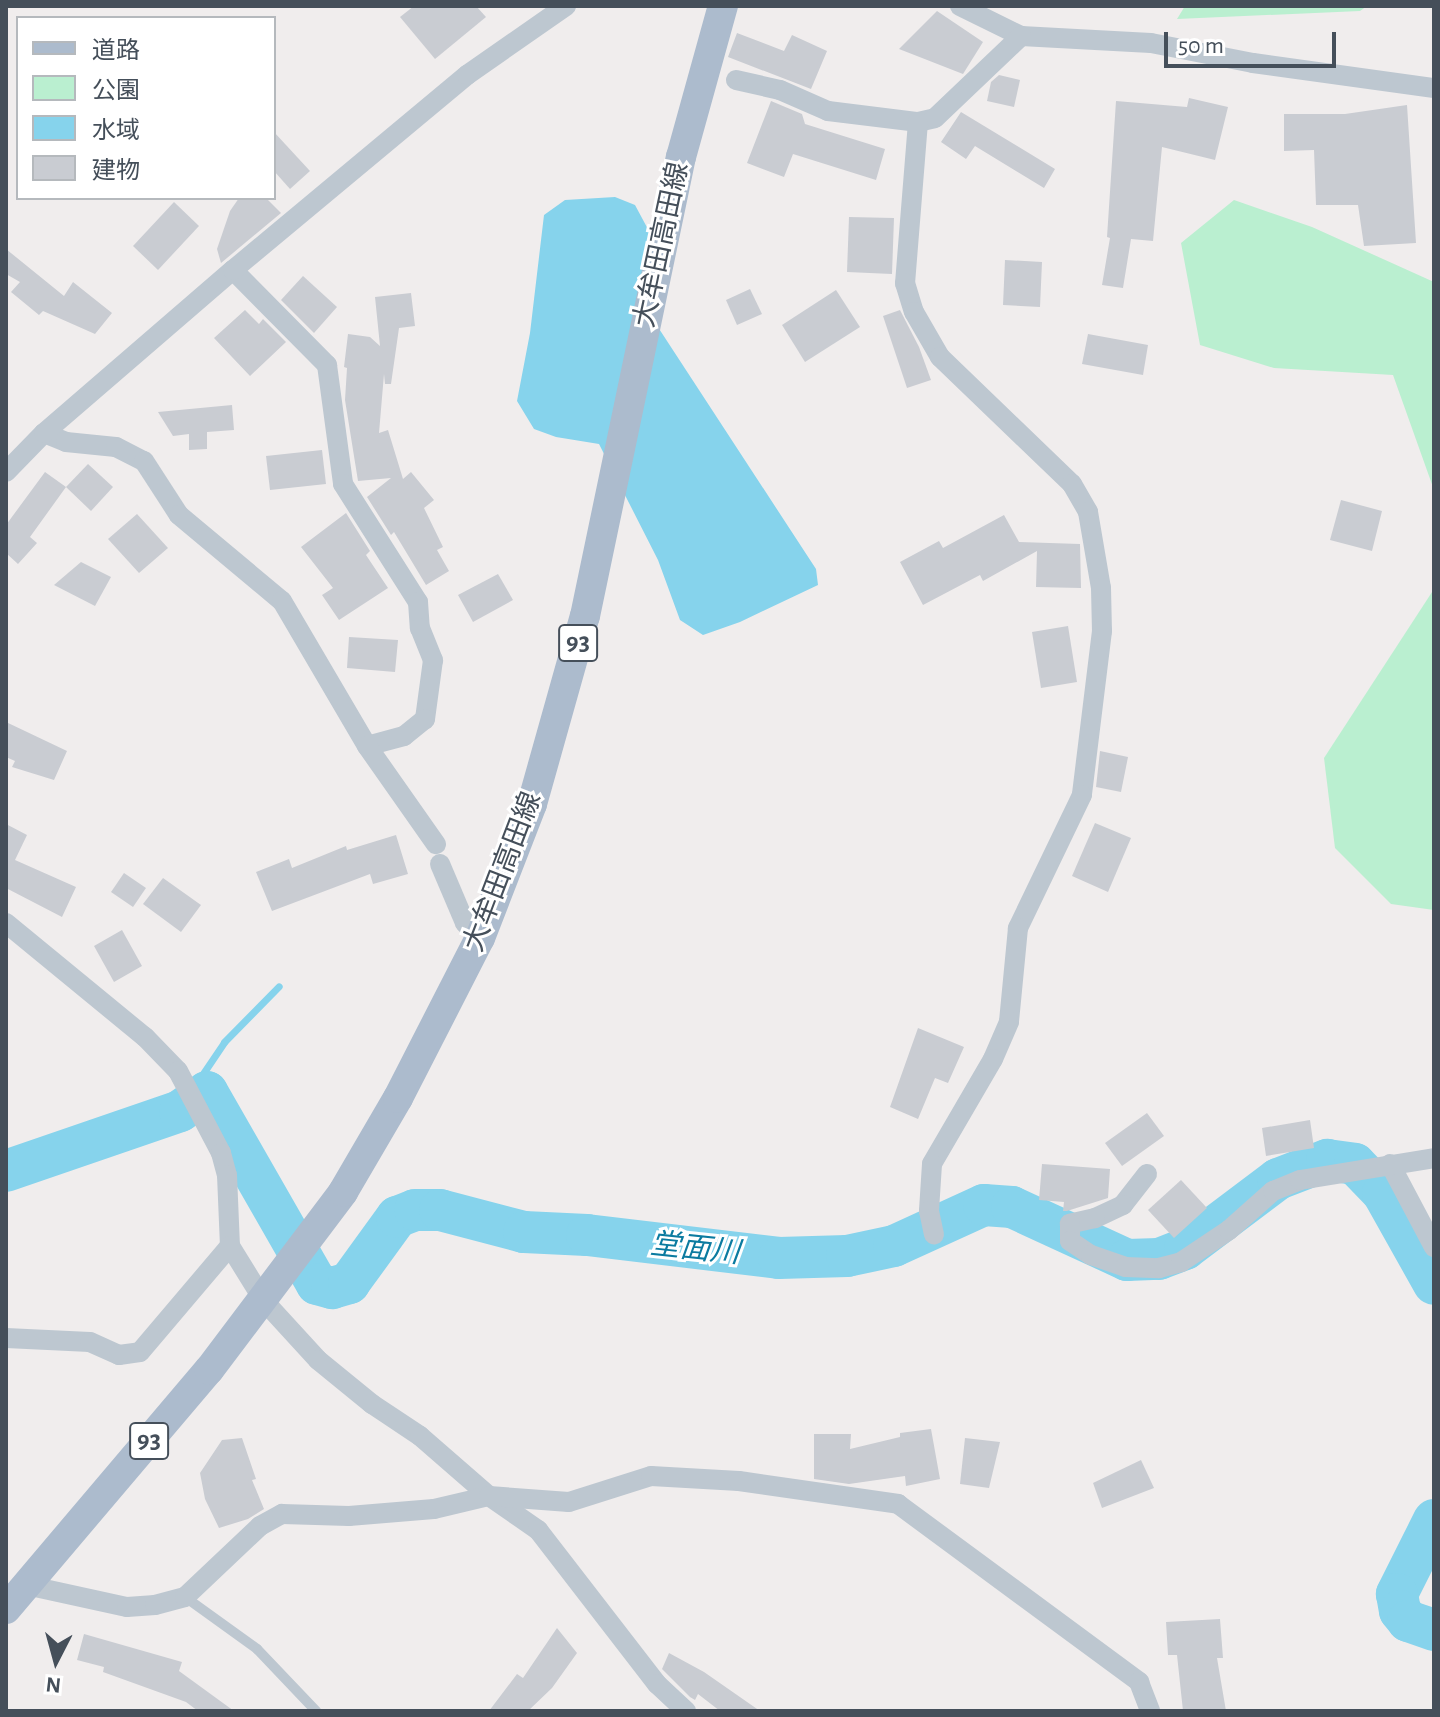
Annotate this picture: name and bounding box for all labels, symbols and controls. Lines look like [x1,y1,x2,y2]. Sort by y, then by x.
legend [16,16,276,200]
scale bar [1168,16,1340,66]
text: 50 m [1178,34,1224,58]
text: 道路 [92,39,140,63]
text: 公園 [92,79,140,103]
text: 水域 [92,119,140,143]
text: 建物 [92,159,140,183]
street label: 大牟田高田線 [628,159,696,331]
road number: 93 [558,621,598,665]
street label: 大牟田高田線 [457,788,549,956]
water label: 堂面川 [648,1226,742,1272]
road number: 93 [129,1419,169,1463]
north arrow [16,1621,96,1701]
text: N [45,1673,62,1697]

